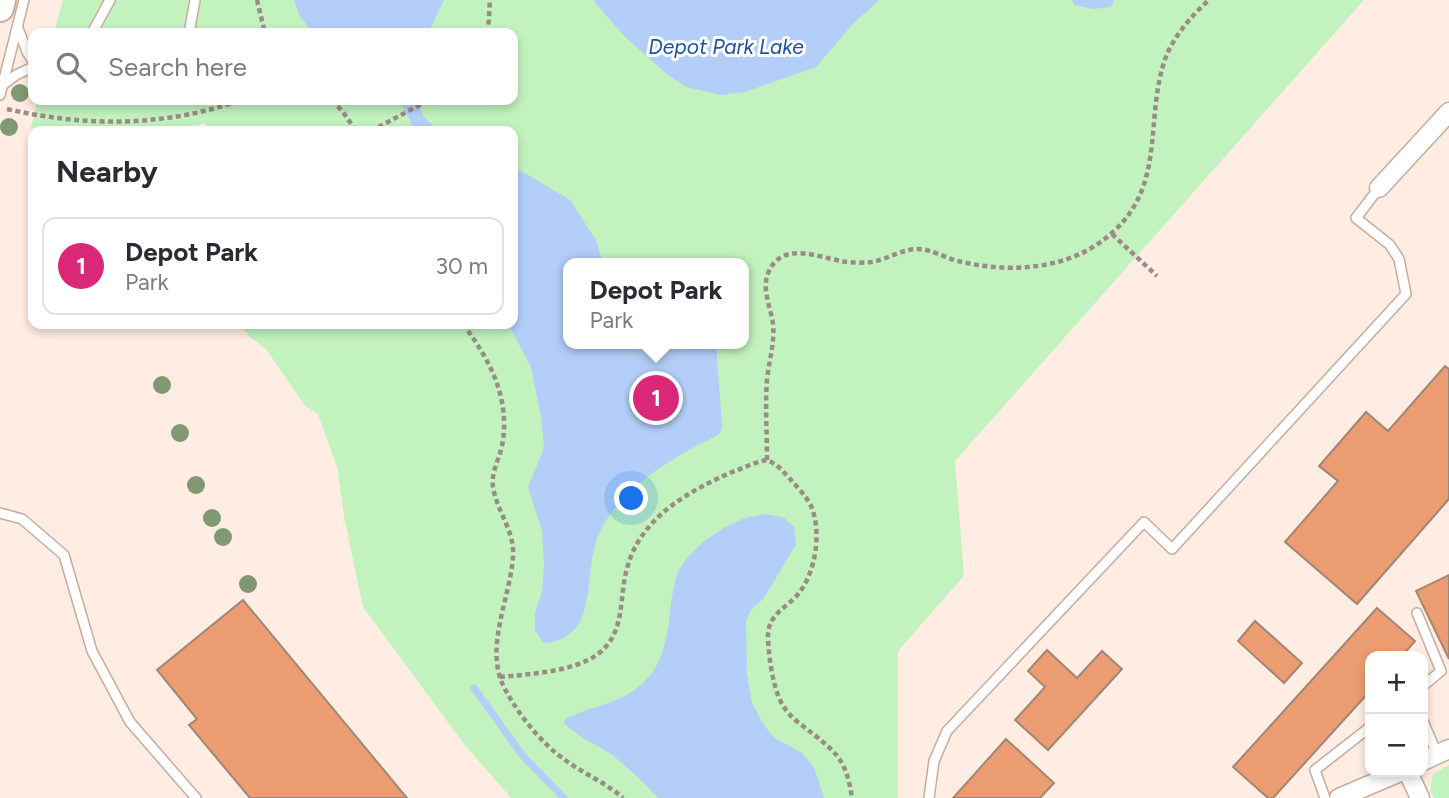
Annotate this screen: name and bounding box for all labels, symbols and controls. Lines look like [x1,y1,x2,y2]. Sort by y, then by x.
search box [28,28,518,105]
water label: Depot Park Lake [648,34,804,59]
icon: search [52,48,90,86]
text: Search here [108,51,247,83]
text: Nearby [56,153,158,190]
text: Depot Park [125,236,258,268]
text: 1 [76,252,86,280]
text: 30 m [435,252,488,280]
popup [563,258,749,349]
text: Park [125,268,169,296]
text: Depot Park [589,274,723,306]
text: Park [589,306,633,334]
pin: 1 [633,372,679,424]
your location [614,481,648,515]
map controls [1365,651,1428,777]
button: + [1365,651,1428,714]
button: − [1365,714,1428,777]

